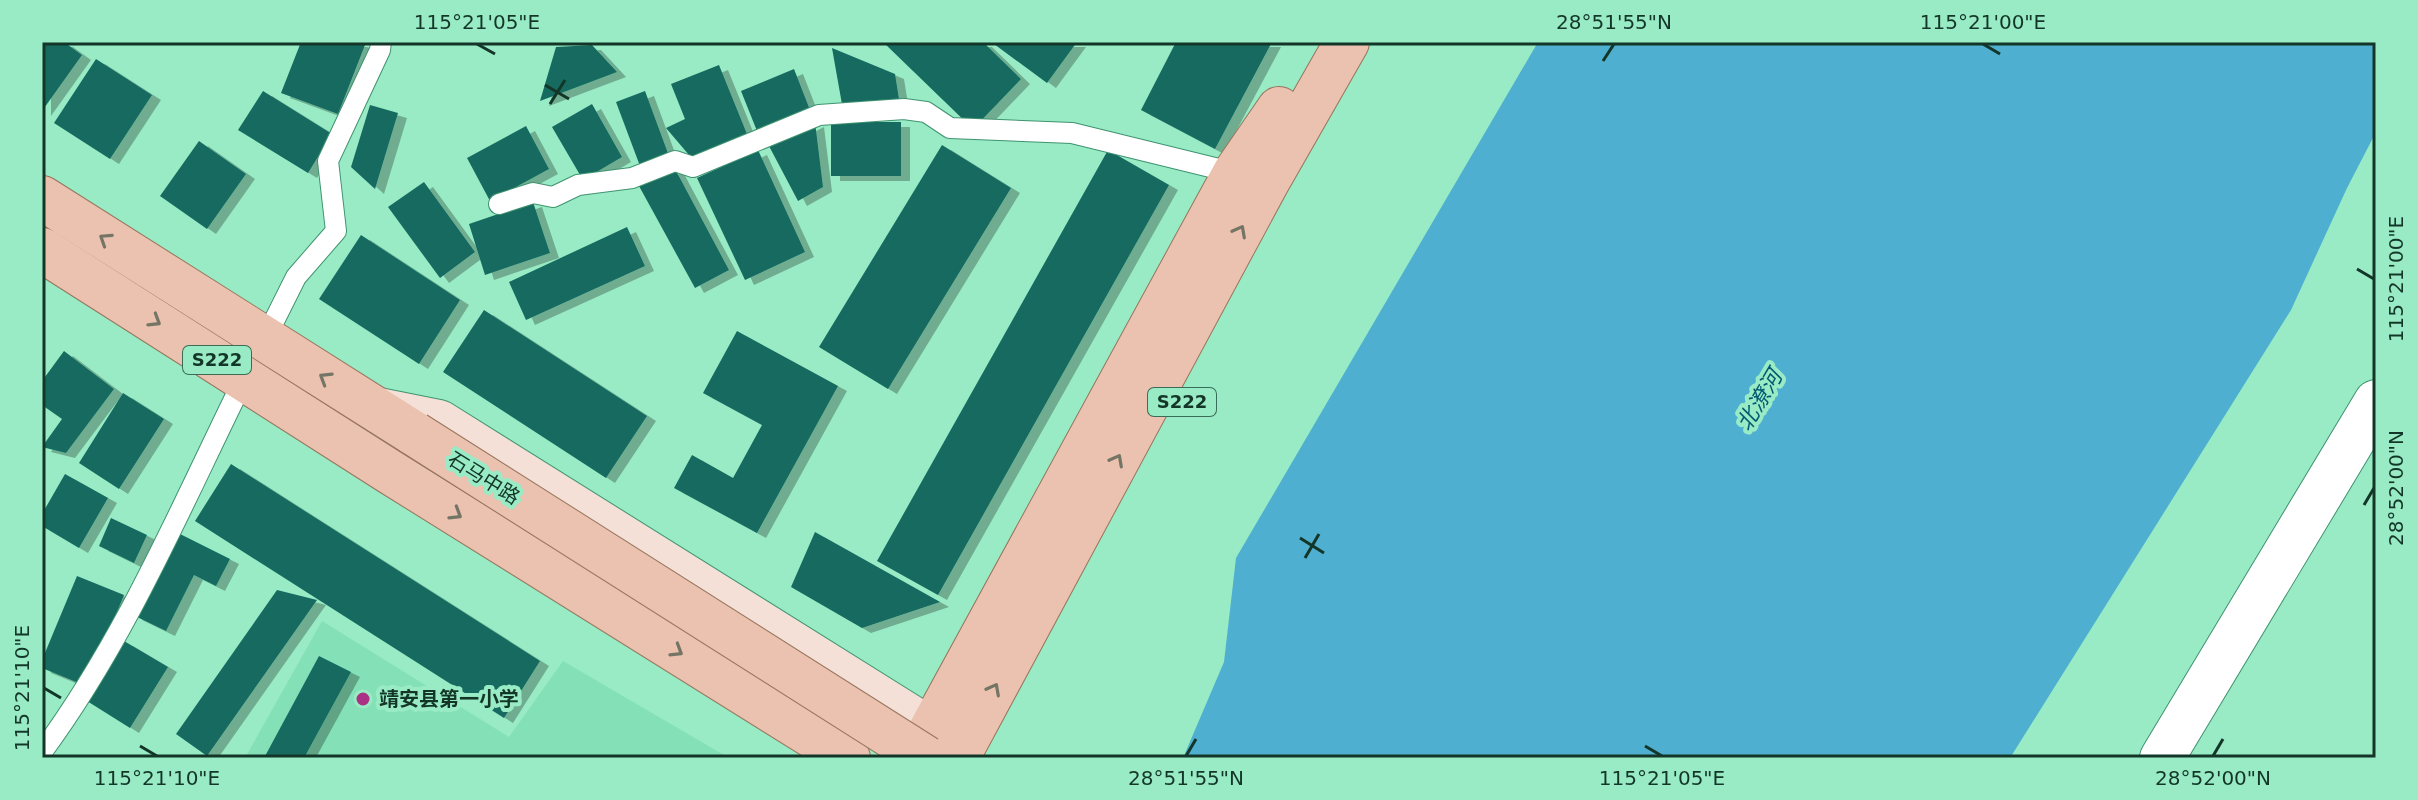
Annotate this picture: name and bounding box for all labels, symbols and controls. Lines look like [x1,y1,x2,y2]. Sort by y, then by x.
text: 115°21'05"E [414,10,540,34]
text: 28°51'55"N [1556,10,1672,34]
text: 115°21'00"E [1920,10,2046,34]
text: 115°21'00"E [2384,216,2408,342]
one-way arrow [1231,225,1246,240]
one-way arrow [100,233,114,248]
one-way arrow [147,312,161,327]
road number: S222 [183,346,251,374]
water label: 北潦河 [1732,362,1789,435]
one-way arrow [319,372,334,387]
road number: S222 [1148,388,1216,416]
text: 28°52'00"N [2384,430,2408,546]
street label: 石马中路 [444,447,524,509]
one-way arrow [1108,454,1123,469]
one-way arrow [448,504,462,519]
text: 115°21'10"E [10,625,34,751]
one-way arrow [668,642,683,657]
one-way arrow [985,683,1000,698]
place label: 靖安县第一小学 [379,687,519,711]
marker: 靖安县第一小学 [354,690,372,708]
text: 115°21'10"E [94,766,220,790]
text: 28°51'55"N [1128,766,1244,790]
text: 115°21'05"E [1599,766,1725,790]
text: 28°52'00"N [2155,766,2271,790]

